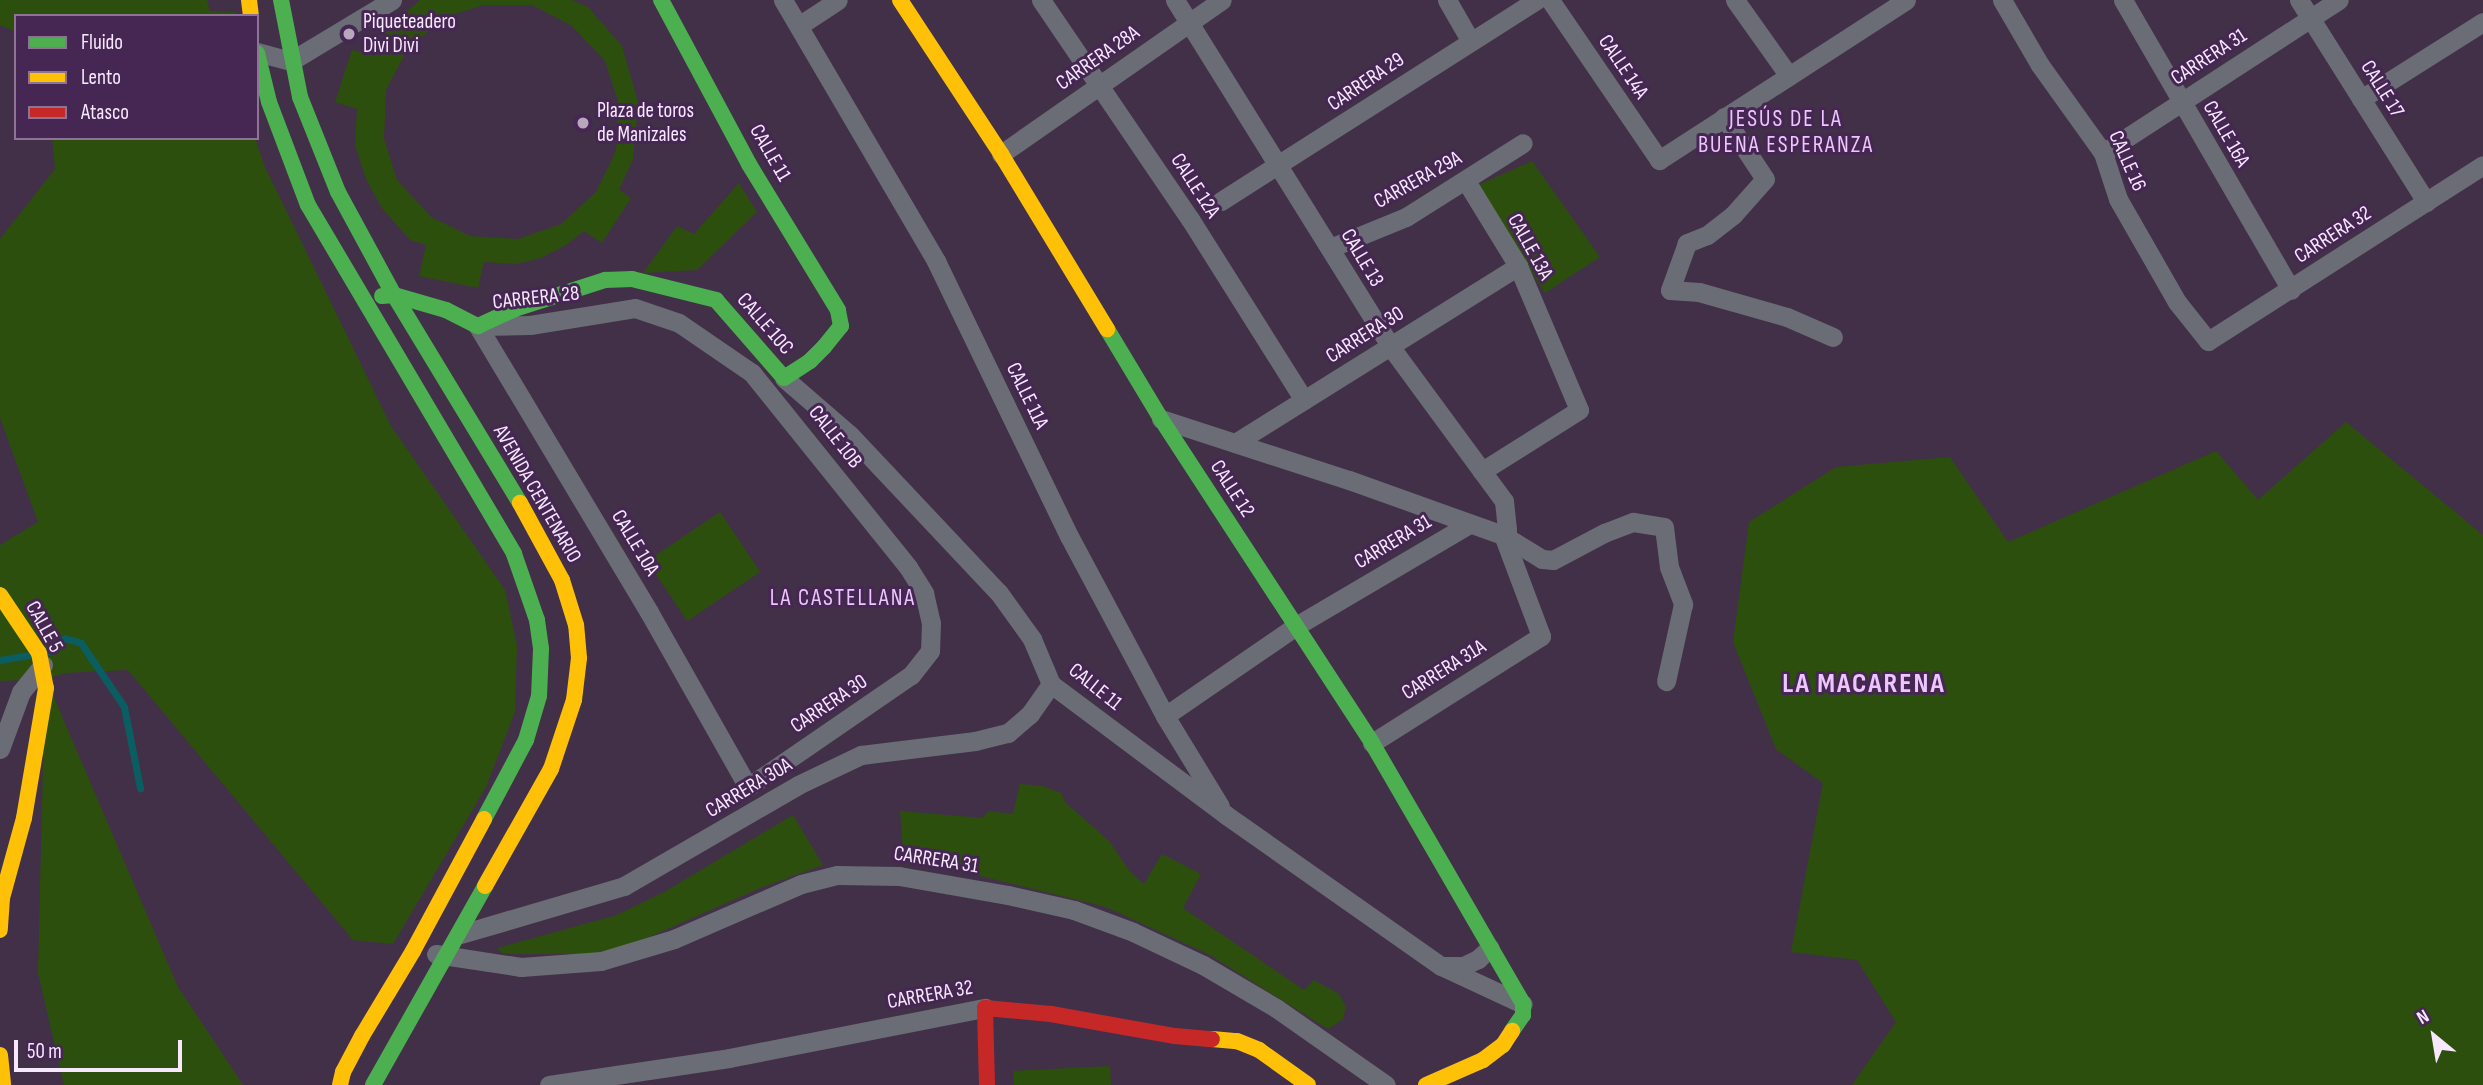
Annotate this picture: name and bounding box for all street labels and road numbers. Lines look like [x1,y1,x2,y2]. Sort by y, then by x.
street label: CARRERA 28A [1051,20,1145,96]
street label: CARRERA 31 [2166,23,2252,91]
street label: CALLE 14A [1592,30,1654,104]
street label: CARRERA 29 [1323,47,1409,117]
street label: CALLE 17 [2355,56,2409,122]
street label: CALLE 16A [2197,96,2255,172]
street label: CALLE 11 [744,120,796,186]
street label: CALLE 16 [2103,127,2151,195]
street label: CARRERA 29A [1370,146,1466,214]
street label: CALLE 12A [1165,149,1225,223]
street label: CARRERA 32 [2290,201,2376,269]
street label: CALLE 13A [1502,209,1558,285]
street label: CALLE 13 [1335,225,1389,291]
street label: CARRERA 28 [491,281,581,315]
street label: CALLE 10C [731,288,799,360]
street label: CARRERA 30 [1321,301,1409,369]
street label: CALLE 11A [1000,359,1054,433]
street label: CALLE 10B [803,401,867,473]
street label: AVENIDA CENTENARIO [487,421,587,567]
street label: CALLE 12 [1204,456,1260,522]
street label: CALLE 10A [606,506,664,580]
street label: CARRERA 31 [1350,509,1436,575]
street label: CALLE 5 [20,597,68,657]
street label: CARRERA 31A [1397,634,1491,706]
street label: CALLE 11 [1063,658,1127,716]
street label: CARRERA 30 [786,669,872,739]
street label: CARRERA 30A [701,752,797,824]
street label: CARRERA 31 [892,841,980,879]
street label: CARRERA 32 [885,975,975,1015]

